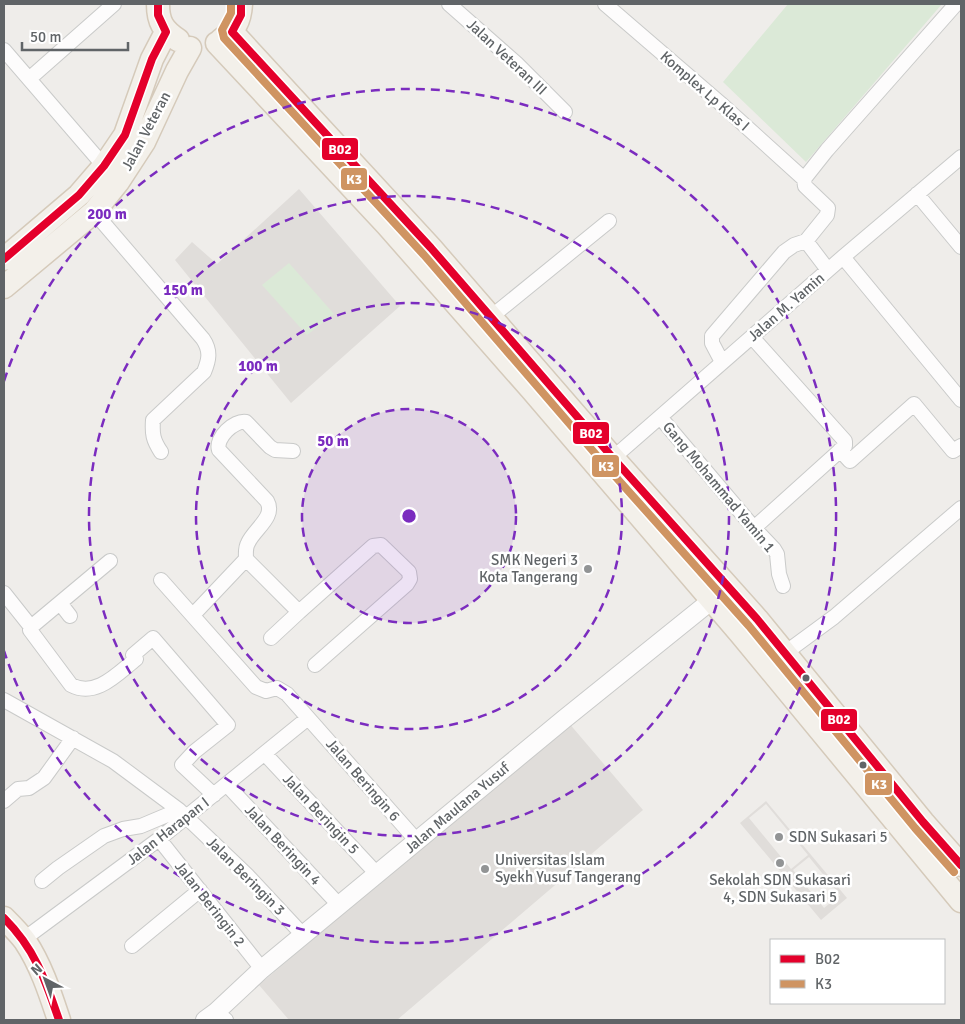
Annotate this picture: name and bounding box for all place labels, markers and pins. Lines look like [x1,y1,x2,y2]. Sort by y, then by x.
centre of rings [400,507,418,525]
place label: SMK Negeri 3 Kota Tangerang [479,551,578,586]
marker: SMK Negeri 3 Kota Tangerang [582,563,594,575]
unlabelled marker [801,673,811,683]
unlabelled marker [858,760,868,770]
place label: SDN Sukasari 5 [789,828,888,846]
marker: SDN Sukasari 5 [773,831,785,843]
place label: Universitas Islam Syekh Yusuf Tangerang [495,851,641,886]
marker: Sekolah SDN Sukasari 4, SDN Sukasari 5 [774,857,786,869]
marker: Universitas Islam Syekh Yusuf Tangerang [479,863,491,875]
place label: Sekolah SDN Sukasari 4, SDN Sukasari 5 [709,871,851,906]

